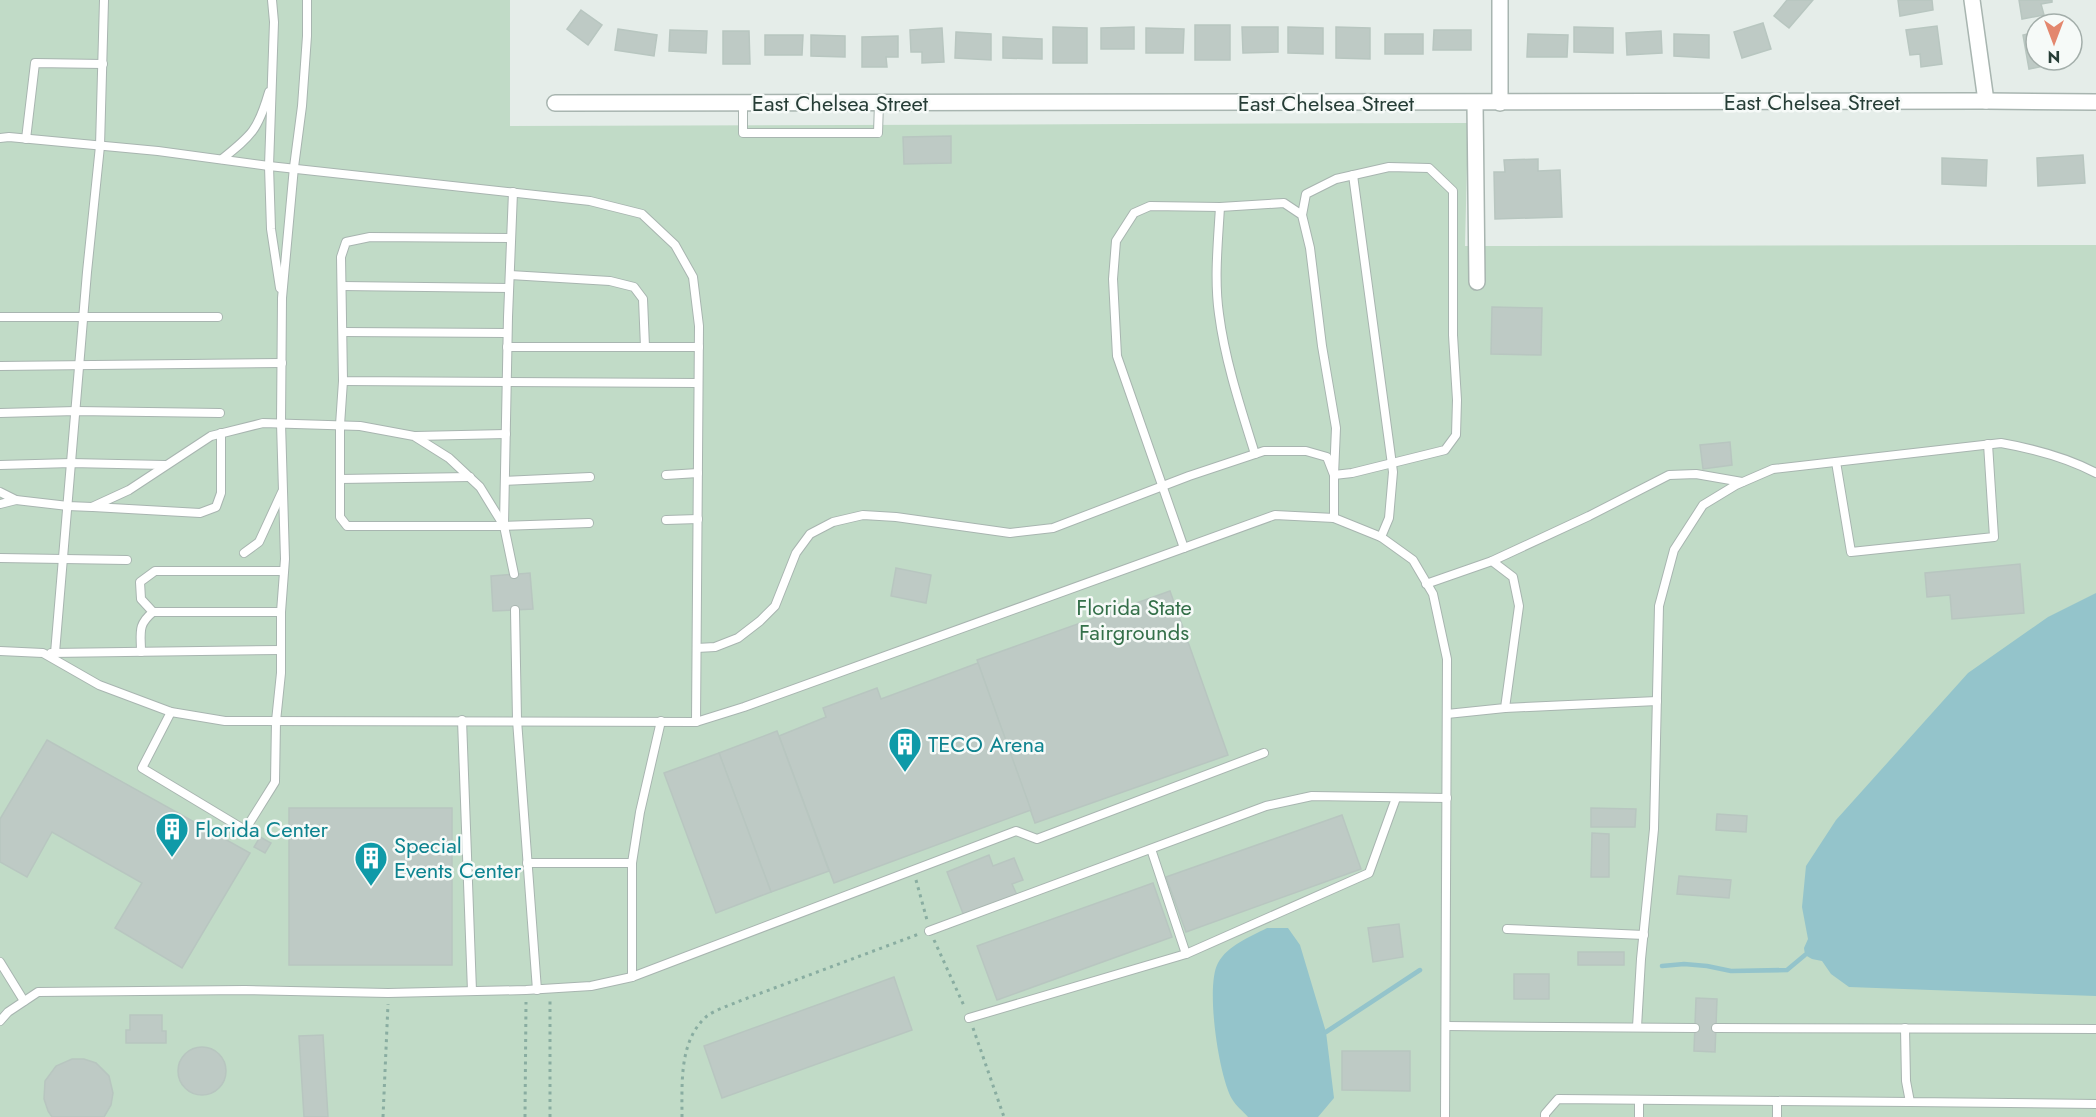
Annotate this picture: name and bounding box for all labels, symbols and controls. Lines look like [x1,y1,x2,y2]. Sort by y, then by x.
north arrow [2024,12,2084,72]
text: N [2048,45,2060,68]
street label: East Chelsea Street [1724,86,1901,118]
street label: East Chelsea Street [752,87,929,119]
street label: East Chelsea Street [1238,87,1415,119]
park label: Florida State Fairgrounds [1076,591,1192,648]
building icon: TECO Arena [887,726,923,773]
place label: TECO Arena [928,728,1045,760]
building icon: Florida Center [154,811,190,858]
place label: Florida Center [195,813,329,845]
place label: Special Events Center [394,829,522,886]
building icon: Special Events Center [353,840,389,887]

